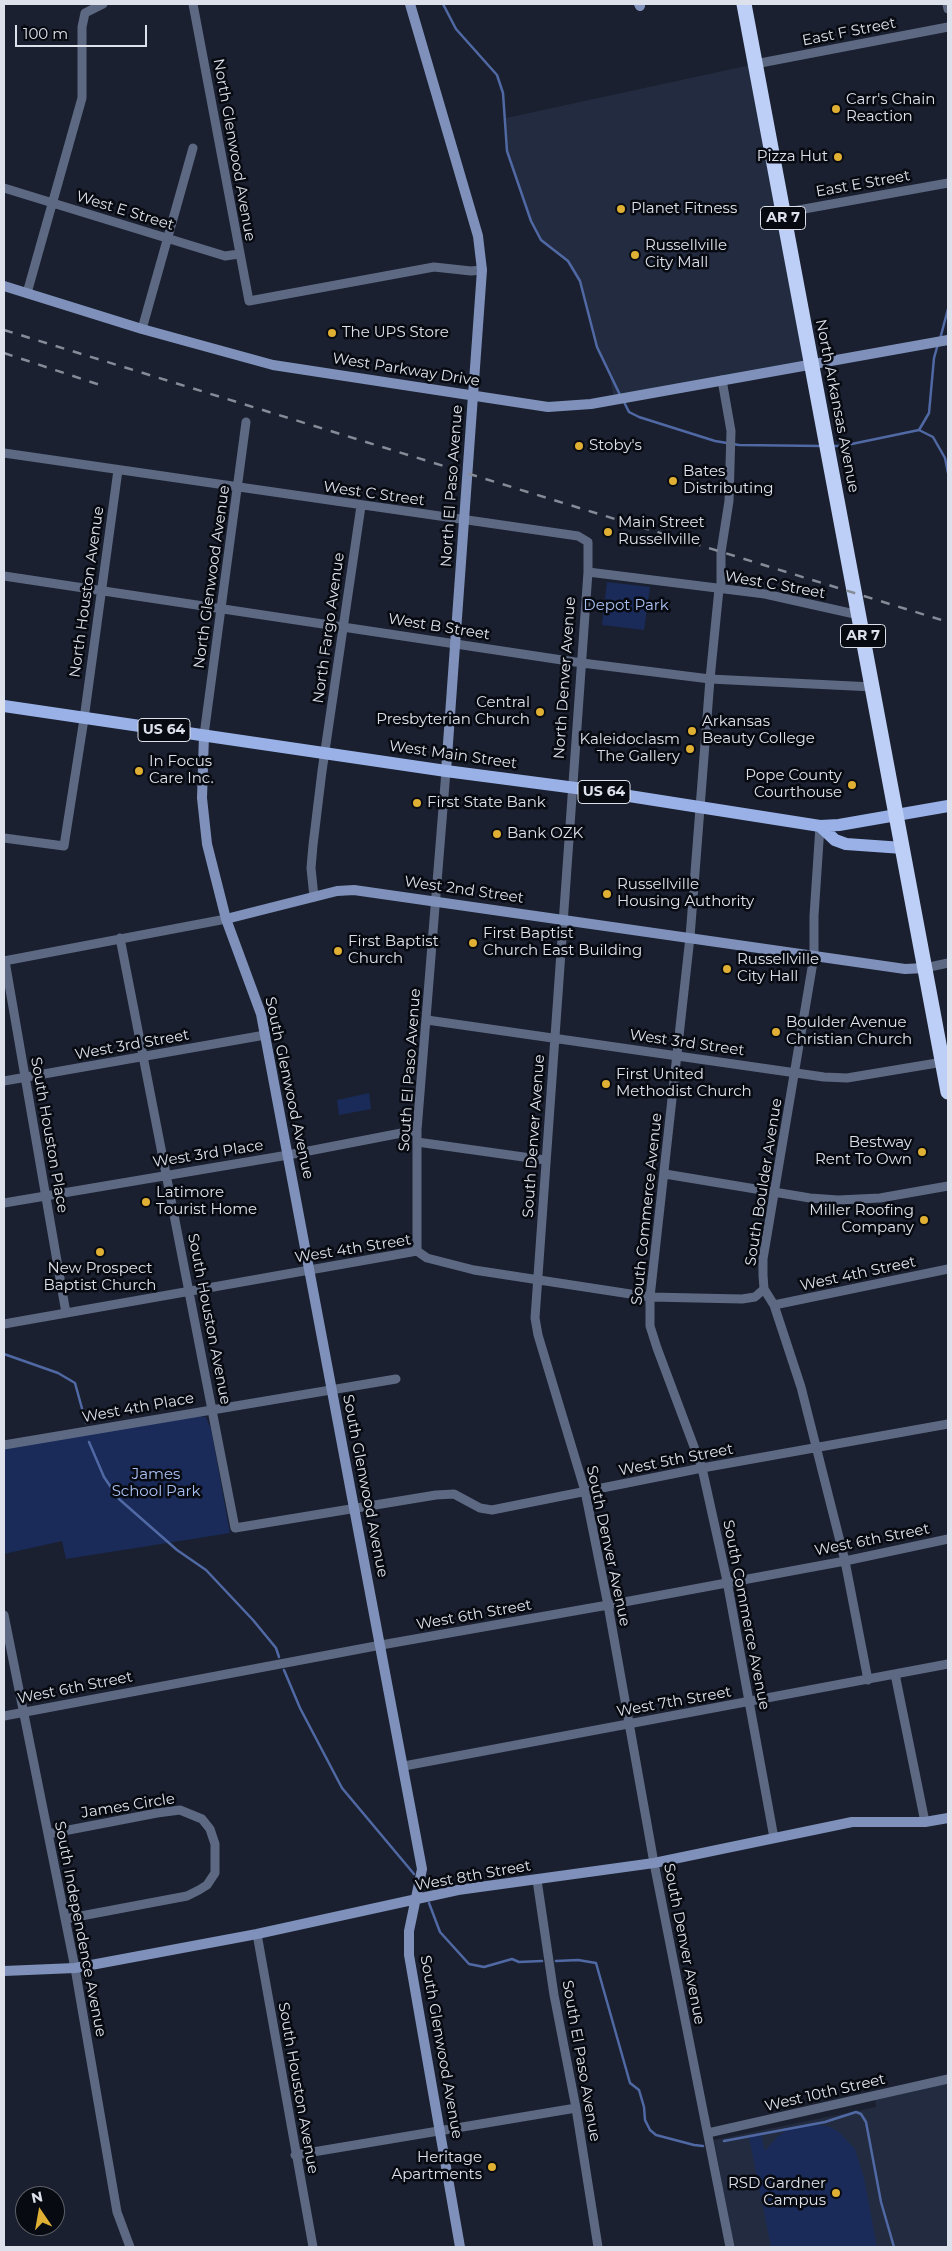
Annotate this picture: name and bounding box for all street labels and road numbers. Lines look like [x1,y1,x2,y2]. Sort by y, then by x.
street label: East F Street [801,14,897,50]
street label: North Glenwood Avenue [209,57,259,243]
street label: East E Street [814,167,912,201]
street label: West E Street [74,188,176,234]
road number: AR 7 [760,207,806,230]
street label: North Arkansas Avenue [811,318,863,494]
street label: West Parkway Drive [331,349,481,391]
street label: North El Paso Avenue [437,404,467,568]
street label: West C Street [322,478,426,510]
street label: North Glenwood Avenue [190,484,234,670]
street label: North Houston Avenue [66,505,108,679]
street label: North Fargo Avenue [310,551,348,705]
street label: West C Street [723,567,827,603]
street label: North Denver Avenue [550,596,580,760]
street label: West B Street [387,610,491,644]
road number: AR 7 [840,624,886,648]
road number: US 64 [138,718,190,742]
street label: West Main Street [388,737,518,773]
road number: US 64 [578,780,630,804]
street label: West 2nd Street [403,873,525,907]
street label: South El Paso Avenue [395,988,425,1152]
street label: South Glenwood Avenue [261,995,317,1181]
street label: West 3rd Street [73,1026,191,1064]
street label: West 3rd Street [628,1026,746,1060]
street label: South Denver Avenue [519,1054,549,1218]
street label: South Houston Place [26,1056,72,1214]
street label: South Boulder Avenue [742,1097,786,1267]
street label: South Commerce Avenue [628,1112,666,1306]
street label: West 3rd Place [151,1136,265,1172]
street label: West 4th Street [293,1231,413,1267]
street label: South Houston Avenue [184,1232,234,1406]
street label: West 4th Street [799,1253,917,1295]
street label: West 4th Place [81,1389,195,1427]
street label: South Glenwood Avenue [338,1393,392,1579]
street label: West 5th Street [617,1440,735,1480]
street label: South Denver Avenue [582,1464,634,1628]
street label: South Commerce Avenue [719,1518,773,1712]
street label: West 6th Street [813,1520,931,1560]
street label: West 6th Street [415,1596,533,1634]
street label: West 6th Street [16,1668,134,1708]
street label: West 7th Street [615,1683,733,1721]
street label: James Circle [80,1790,176,1822]
street label: South Independence Avenue [50,1820,110,2038]
street label: West 8th Street [414,1857,532,1895]
street label: South Denver Avenue [660,1862,708,2026]
street label: South Glenwood Avenue [416,1954,466,2140]
street label: South El Paso Avenue [558,1979,604,2143]
street label: South Houston Avenue [274,2001,322,2175]
street label: West 10th Street [763,2070,887,2116]

